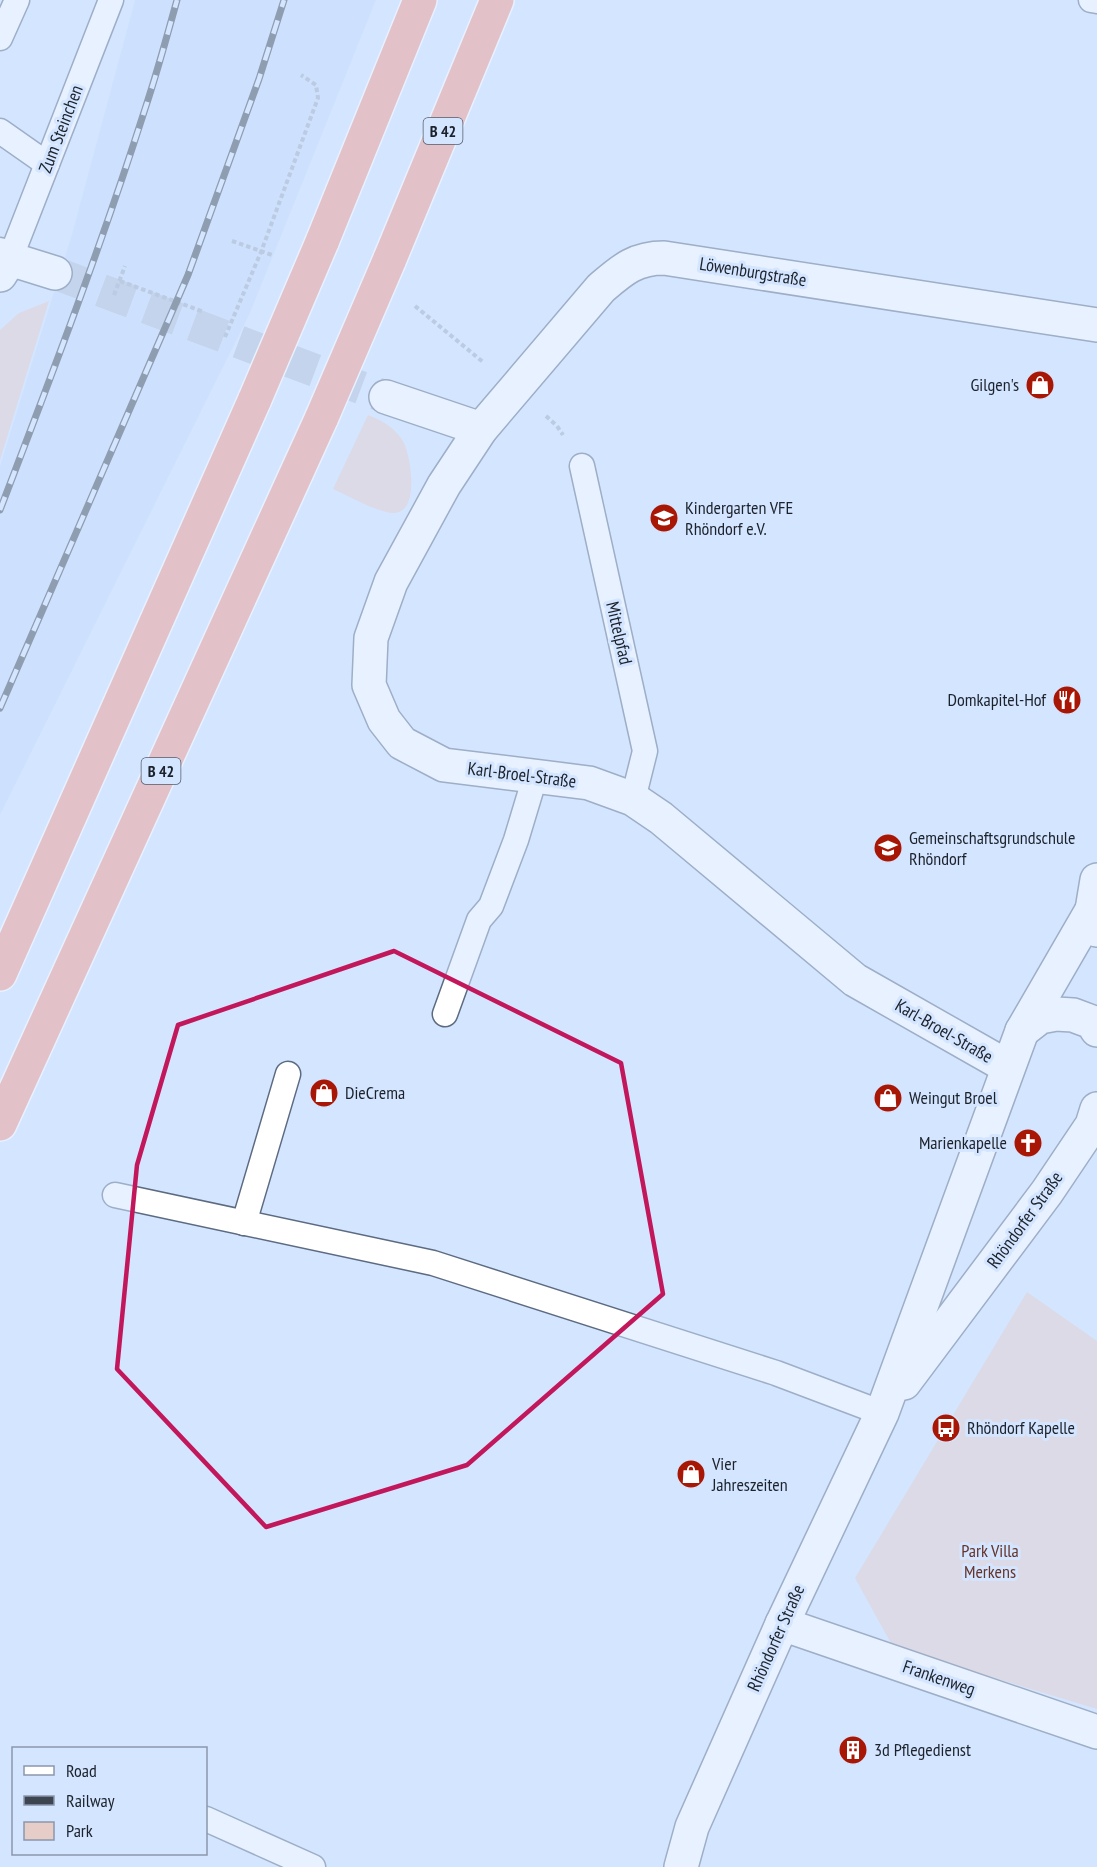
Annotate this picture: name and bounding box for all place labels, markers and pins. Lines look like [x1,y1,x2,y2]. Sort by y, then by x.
shop icon: Gilgen's [1024,369,1056,401]
place label: Gilgen's [971,373,1019,396]
place label: Kindergarten VFE Rhöndorf e.V. [685,496,793,540]
school or university icon: Kindergarten VFE Rhöndorf e.V. [648,502,680,534]
restaurant icon: Domkapitel-Hof [1051,684,1083,716]
place label: Domkapitel-Hof [948,688,1047,711]
place label: Gemeinschaftsgrundschule Rhöndorf [909,826,1075,870]
school or university icon: Gemeinschaftsgrundschule Rhöndorf [872,832,904,864]
shop icon: DieCrema [308,1077,340,1109]
place label: DieCrema [345,1081,405,1104]
shop icon: Weingut Broel [872,1082,904,1114]
place label: Weingut Broel [909,1086,998,1109]
church icon: Marienkapelle [1012,1127,1044,1159]
place label: Marienkapelle [919,1131,1007,1154]
bus stop icon: Rhöndorf Kapelle [930,1412,962,1444]
place label: Rhöndorf Kapelle [967,1416,1075,1439]
place label: Vier Jahreszeiten [711,1452,788,1496]
shop icon: Vier Jahreszeiten [675,1458,707,1490]
building icon: 3d Pflegedienst [837,1734,869,1766]
place label: 3d Pflegedienst [874,1738,971,1761]

